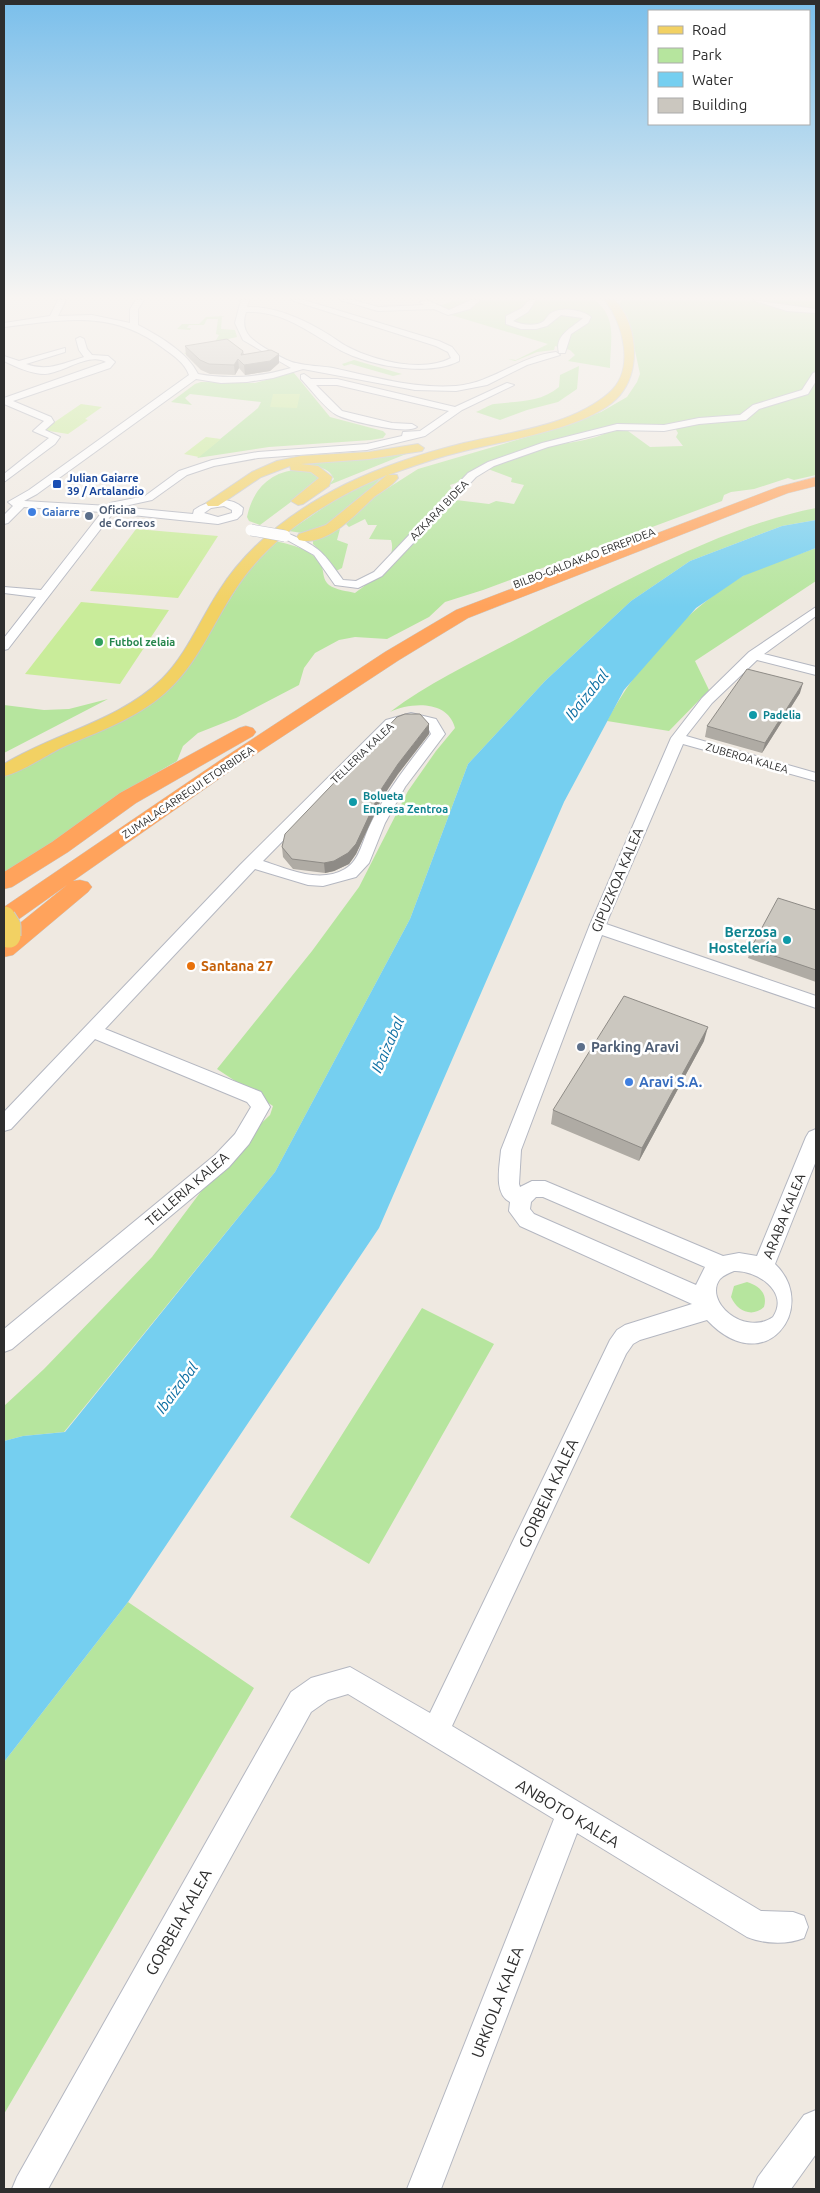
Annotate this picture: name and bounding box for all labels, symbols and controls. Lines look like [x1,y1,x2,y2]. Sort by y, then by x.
legend [648,10,810,125]
text: Road [692,21,727,38]
text: Park [692,46,722,63]
text: Water [692,71,733,88]
text: Building [692,96,747,113]
place label: Julian Gaiarre 39 / Artalandio [67,472,145,497]
street label: AZKARAI BIDEA [407,477,471,542]
marker: Julian Gaiarre 39 / Artalandio [51,478,63,490]
place label: Oficina de Correos [99,504,155,529]
marker: Gaiarre [26,506,38,518]
place label: Gaiarre [42,506,80,518]
marker: Oficina de Correos [83,510,95,522]
street label: BILBO-GALDAKAO ERREPIDEA [511,525,657,591]
marker: Futbol zelaia [93,636,105,648]
place label: Futbol zelaia [109,636,175,648]
water label: Ibaizabal [561,666,612,723]
marker: Padelia [747,709,759,721]
place label: Padelia [763,709,801,721]
street label: TELLERIA KALEA [328,720,396,786]
street label: ZUBEROA KALEA [704,740,790,776]
street label: ZUMALACARREGUI ETORBIDEA [120,743,257,841]
place label: Bolueta Enpresa Zentroa [363,790,448,815]
marker: Bolueta Enpresa Zentroa [347,796,359,808]
street label: GIPUZKOA KALEA [588,825,646,935]
place label: Berzosa Hostelería [708,924,777,956]
marker: Berzosa Hostelería [781,934,793,946]
place label: Santana 27 [201,958,273,974]
marker: Santana 27 [185,960,197,972]
water label: Ibaizabal [368,1014,408,1075]
place label: Parking Aravi [591,1039,679,1055]
marker: Parking Aravi [575,1041,587,1053]
place label: Aravi S.A. [639,1074,702,1090]
marker: Aravi S.A. [623,1076,635,1088]
street label: TELLERIA KALEA [142,1149,232,1229]
street label: ARABA KALEA [760,1171,808,1261]
water label: Ibaizabal [152,1358,202,1416]
street label: GORBEIA KALEA [515,1435,581,1551]
street label: ANBOTO KALEA [513,1775,623,1851]
street label: GORBEIA KALEA [141,1865,215,1978]
street label: URKIOLA KALEA [467,1943,527,2060]

